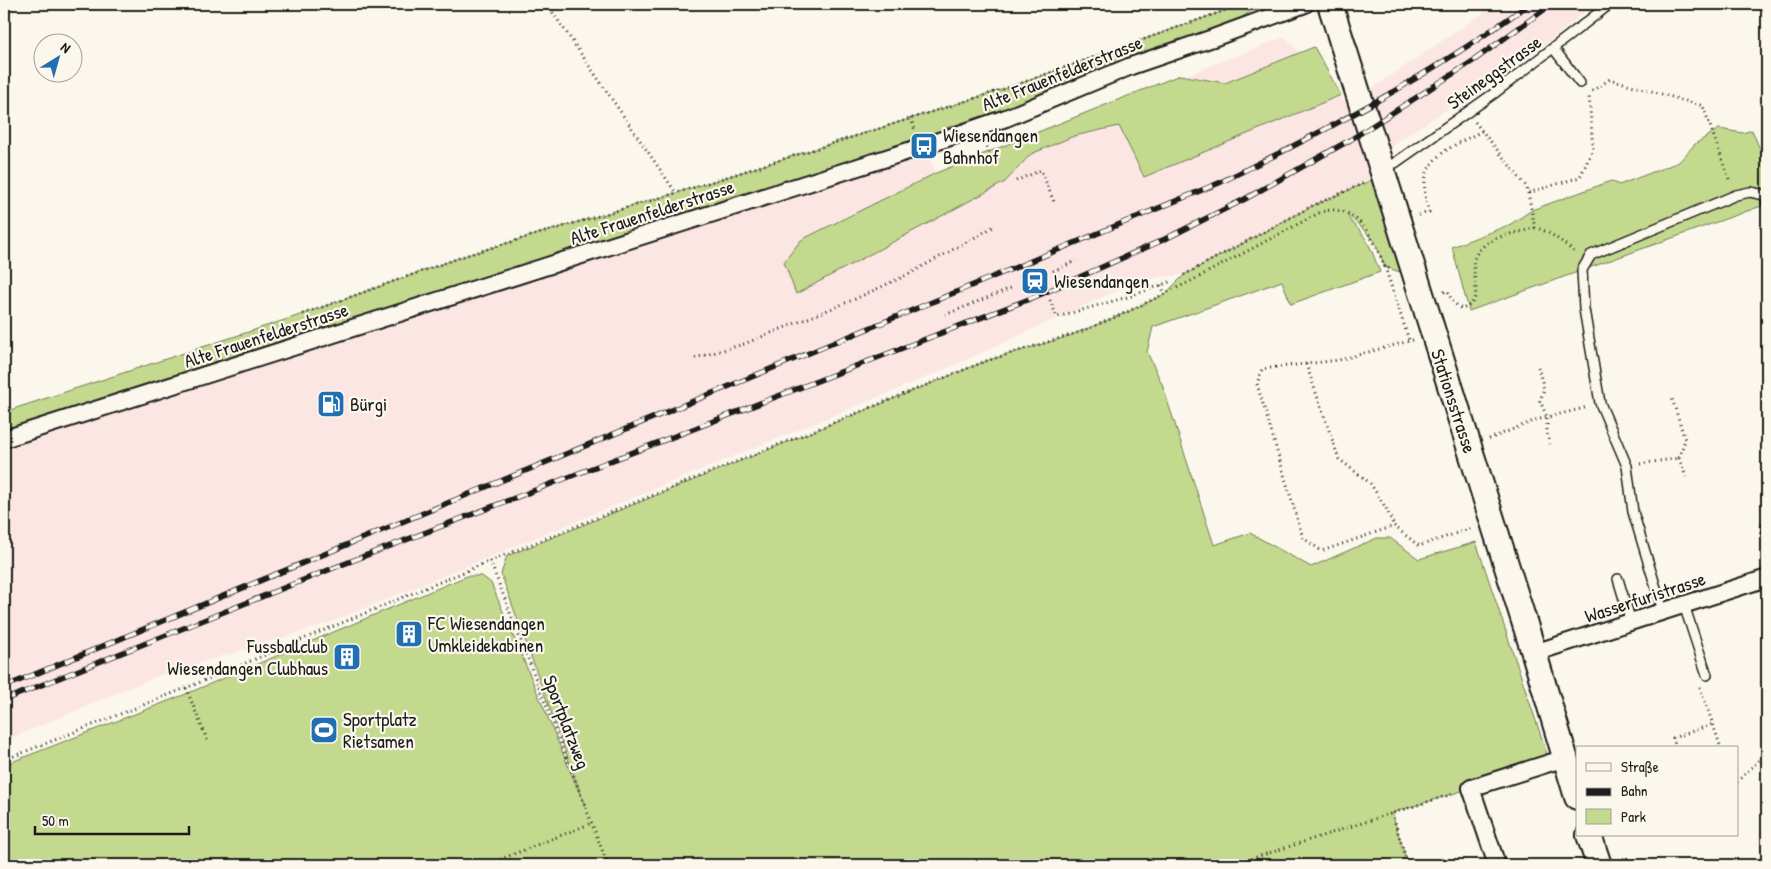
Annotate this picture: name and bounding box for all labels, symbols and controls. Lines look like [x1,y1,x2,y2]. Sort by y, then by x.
street label: Alte Frauenfelderstrasse [978,29,1147,117]
street label: Steineggstrasse [1441,29,1547,115]
north arrow [32,32,82,82]
text: N [57,37,75,57]
place label: Wiesendangen Bahnhof [943,122,1038,170]
bus stop icon: Wiesendangen Bahnhof [909,131,939,161]
street label: Alte Frauenfelderstrasse [567,173,738,251]
station icon: Wiesendangen [1020,266,1050,296]
place label: Wiesendangen [1054,268,1149,294]
street label: Alte Frauenfelderstrasse [181,296,352,374]
street label: Stationsstrasse [1425,346,1483,457]
fuel station icon: Bürgi [316,389,346,419]
place label: Bürgi [350,391,387,417]
street label: Wasserfuristrasse [1581,565,1709,629]
place label: FC Wiesendangen Umkleidekabinen [427,610,545,658]
building icon: FC Wiesendangen Umkleidekabinen [394,619,424,649]
place label: Fussballclub Wiesendangen Clubhaus [167,633,328,681]
building icon: Fussballclub Wiesendangen Clubhaus [332,642,362,672]
street label: Sportplatzweg [537,671,597,773]
place label: Sportplatz Rietsamen [343,706,417,754]
sports icon: Sportplatz Rietsamen [309,715,339,745]
legend [1576,746,1738,836]
text: Straße [1621,756,1659,777]
text: Bahn [1621,780,1648,801]
scale bar [35,804,189,836]
text: Park [1621,806,1646,827]
text: 50 m [42,810,69,831]

